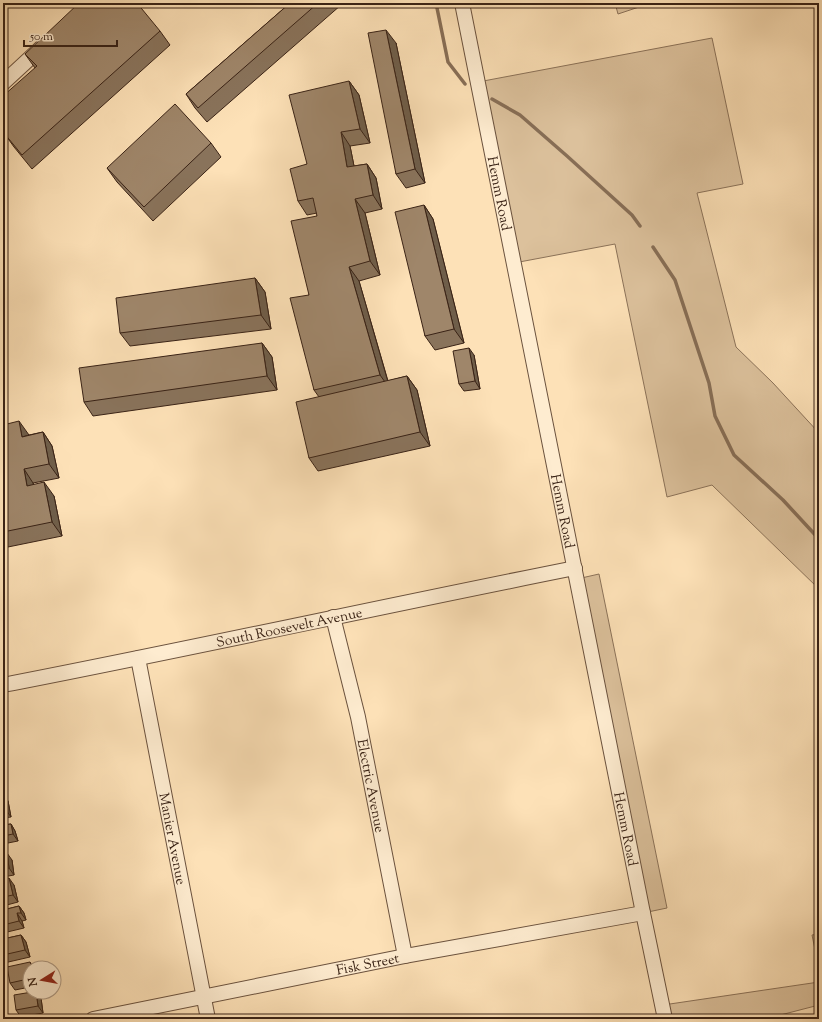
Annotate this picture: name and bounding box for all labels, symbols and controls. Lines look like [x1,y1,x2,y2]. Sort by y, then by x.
scale bar [24,22,117,48]
text: 50 m [29,28,53,46]
street label: Hemm Road [481,155,515,233]
street label: Hemm Road [544,473,578,550]
street label: South Roosevelt Avenue [215,604,364,654]
street label: Electric Avenue [351,737,389,835]
street label: Hemm Road [607,790,641,868]
street label: Manier Avenue [152,791,190,887]
street label: Fisk Street [335,949,401,982]
north arrow [22,960,62,1000]
text: N [24,976,42,989]

